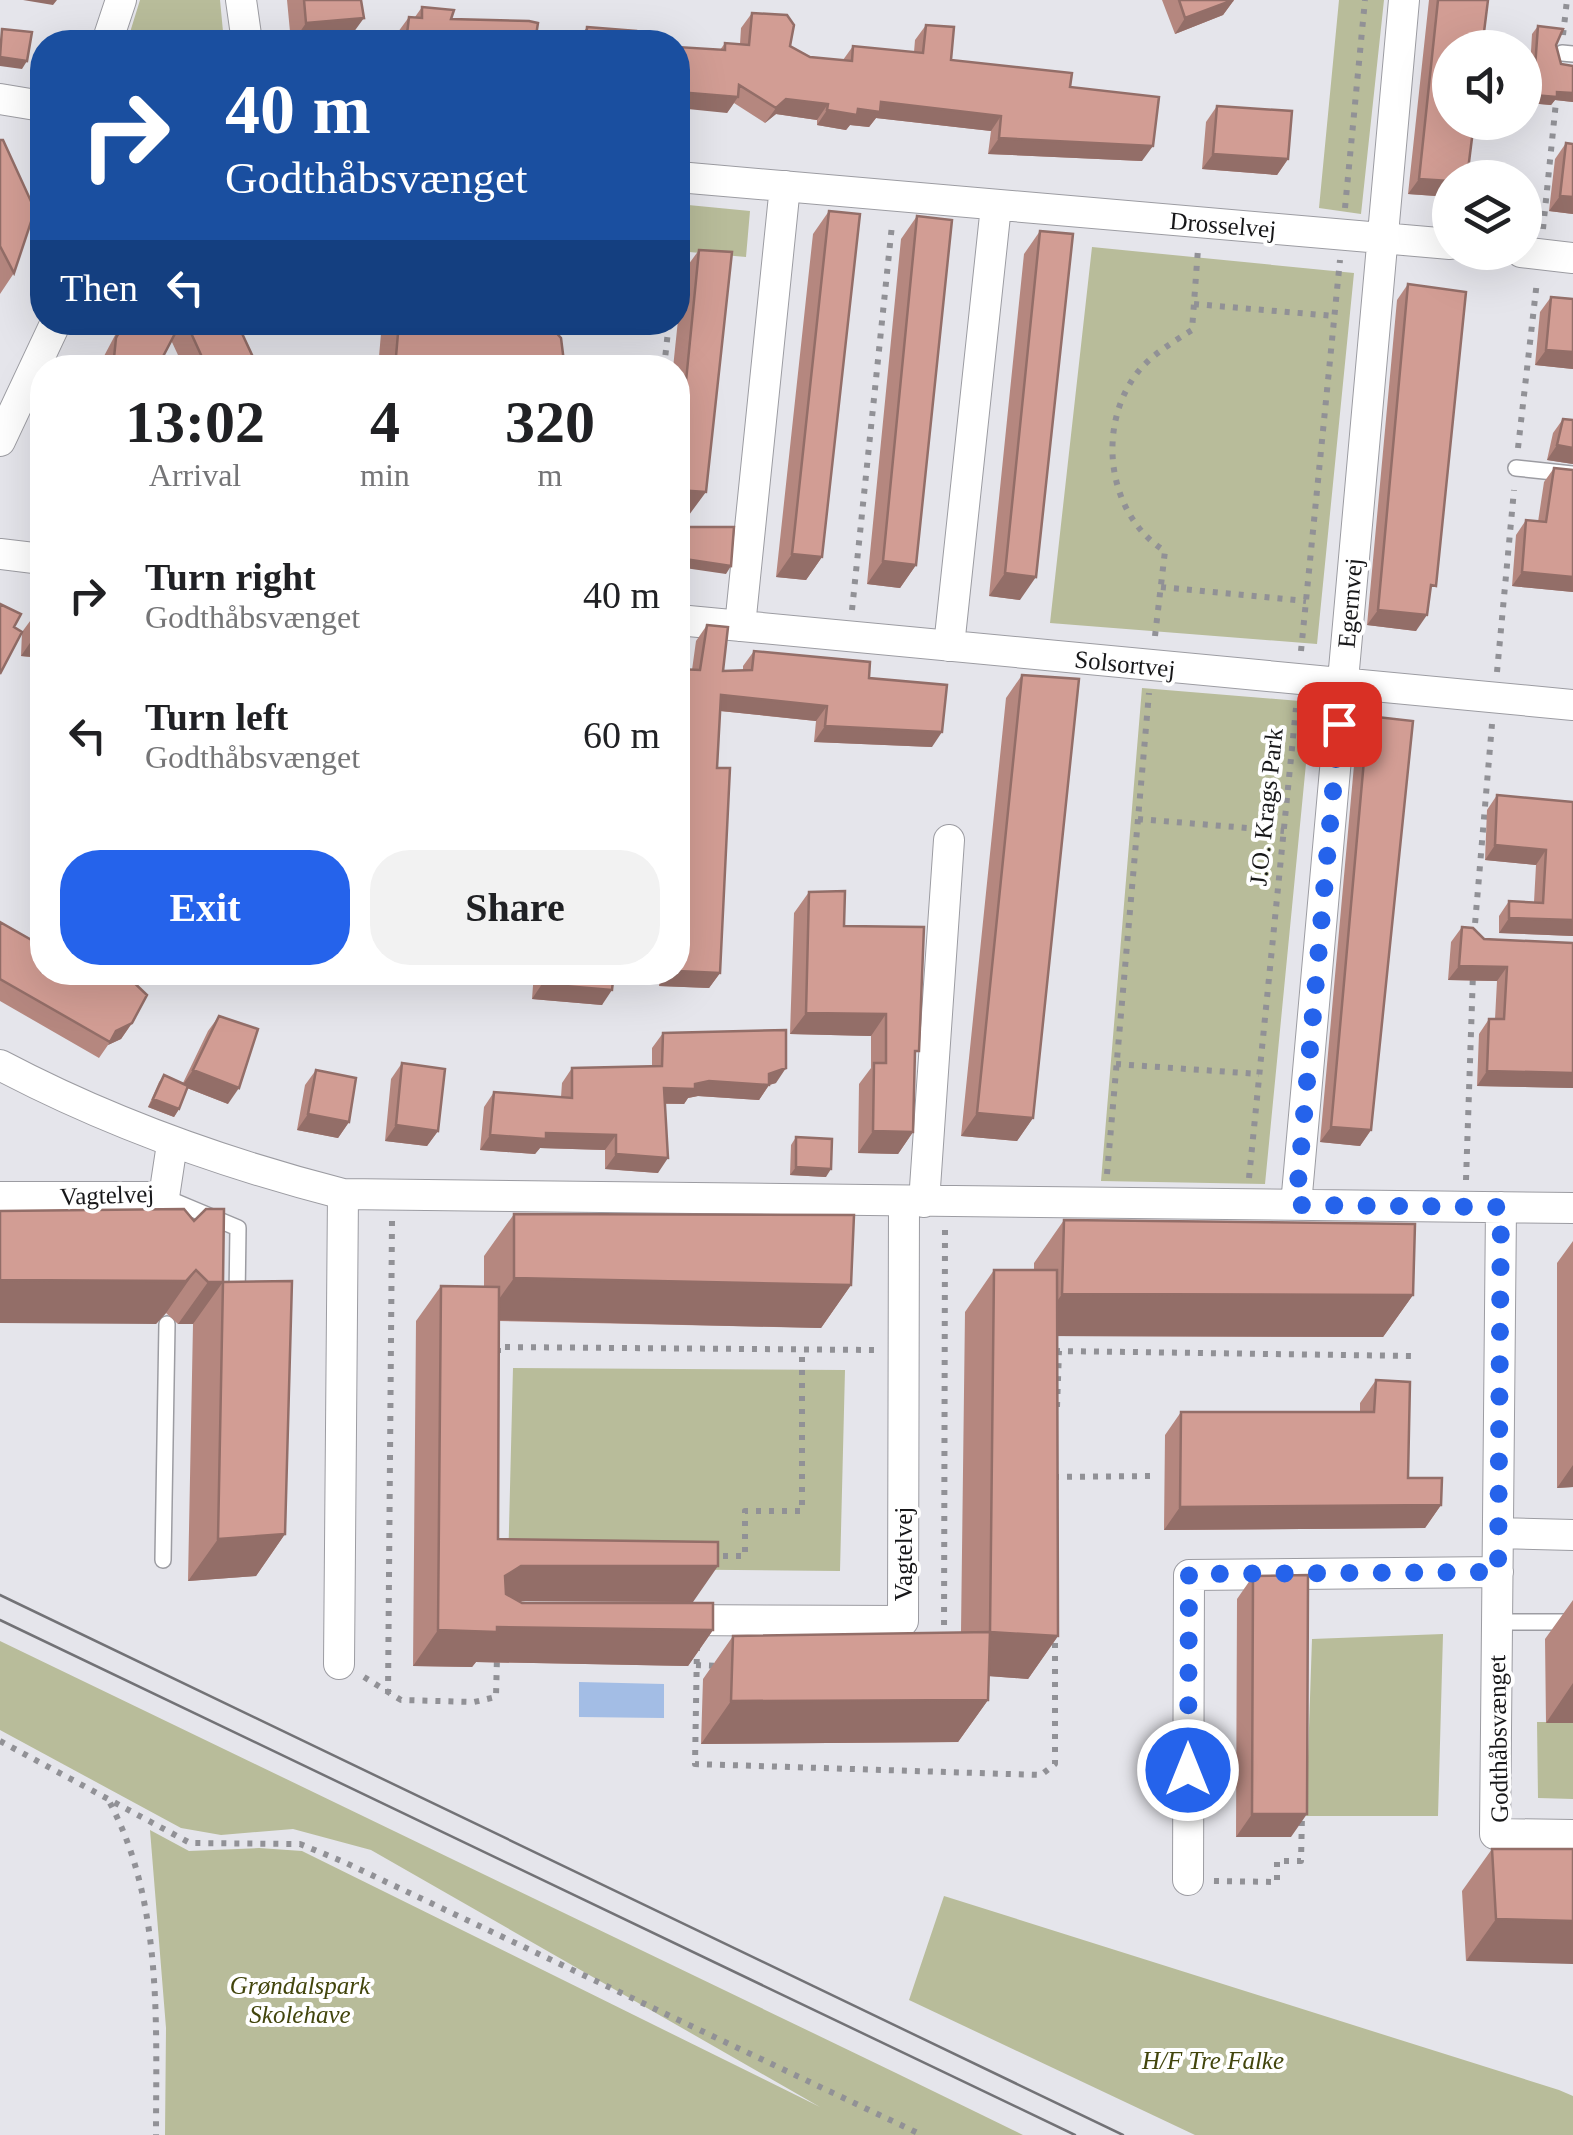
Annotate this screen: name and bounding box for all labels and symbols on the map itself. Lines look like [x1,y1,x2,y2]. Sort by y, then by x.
street label: Drosselvej [1169,207,1277,243]
street label: Egernvej [1333,557,1367,649]
street label: Solsortvej [1073,645,1177,683]
pin [1297,682,1382,767]
street label: J.O. Krags Park [1244,726,1288,887]
street label: Vagtelvej [59,1180,155,1210]
street label: Vagtelvej [890,1507,917,1601]
street label: Godthåbsvænget [1483,1655,1513,1823]
position arrow [1136,1718,1240,1822]
park label: Grøndalspark Skolehave [230,1972,371,2028]
park label: H/F Tre Falke [1141,2047,1284,2074]

